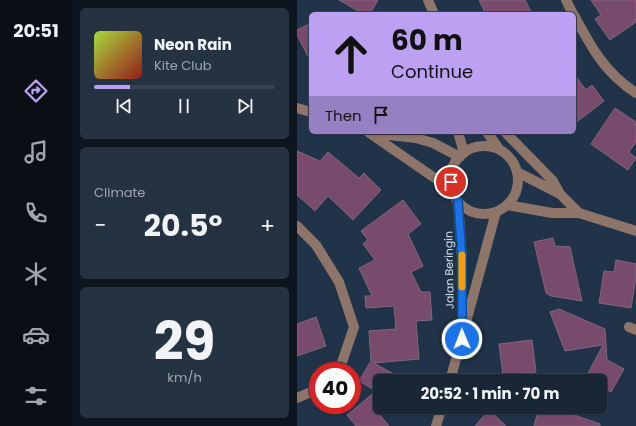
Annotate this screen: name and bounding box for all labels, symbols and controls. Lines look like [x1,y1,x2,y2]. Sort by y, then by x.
text: 20:51 [13,18,59,43]
text: 60 m [391,21,463,60]
icon: ahead [325,28,377,80]
text: Neon Rain [154,34,232,55]
text: Kite Club [154,56,212,75]
text: Continue [391,59,473,84]
icon: directions [22,77,50,105]
icon: previous [113,95,135,117]
icon: pause [173,95,195,117]
icon: next [234,95,256,117]
icon: arrive [370,104,392,126]
text: Then [325,105,362,126]
icon: music [22,138,50,166]
pin [434,165,468,199]
icon: arrive [440,171,462,193]
text: Climate [94,183,145,202]
icon: phone [22,199,50,227]
text: 20.5° [144,204,222,247]
text: − [94,210,106,241]
text: + [260,210,275,241]
street label: Jalan Beringin [440,231,458,309]
icon: climate [22,260,50,288]
text: 29 [154,305,215,378]
position arrow [441,318,483,360]
icon: car [22,321,50,349]
speed limit sign: 40 [309,362,361,414]
text: km/h [167,368,202,387]
icon: filters [22,382,50,410]
text: 20:52 · 1 min · 70 m [421,383,559,404]

